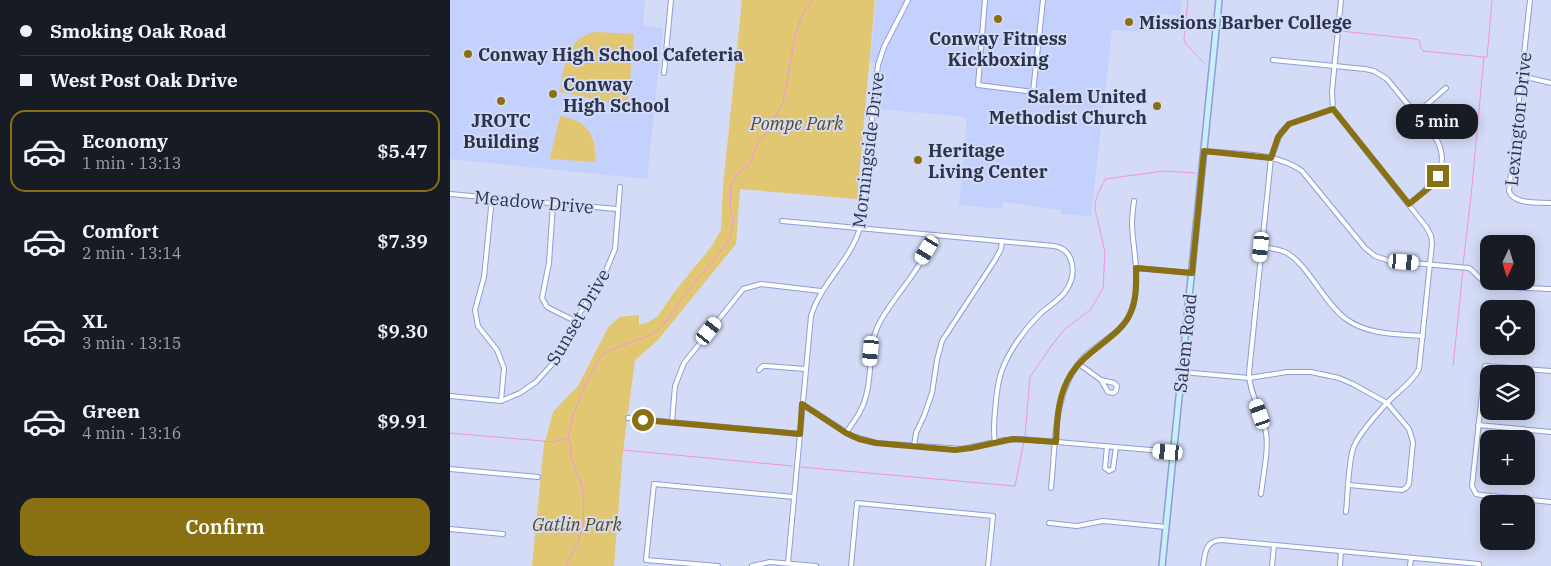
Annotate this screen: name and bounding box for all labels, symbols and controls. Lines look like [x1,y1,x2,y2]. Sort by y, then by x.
place label: Missions Barber College [1139,11,1352,34]
marker: Conway Fitness Kickboxing [992,13,1004,25]
marker: Missions Barber College [1123,16,1135,28]
text: Smoking Oak Road [50,19,227,43]
place label: Conway Fitness Kickboxing [929,27,1067,71]
place label: Conway High School Cafeteria [478,43,743,66]
marker: Conway High School Cafeteria [462,48,474,60]
street label: Lexington Drive [1500,51,1536,187]
text: West Post Oak Drive [50,68,238,92]
street label: Morningside Drive [847,71,889,229]
place label: Conway High School [563,73,670,117]
place label: Salem United Methodist Church [989,85,1147,129]
marker: Conway High School [547,88,559,100]
marker: JROTC Building [495,95,507,107]
marker: Salem United Methodist Church [1151,100,1163,112]
callout: 5 min [1397,104,1479,138]
place label: JROTC Building [463,109,539,153]
text: 5 min [1415,111,1459,131]
park label: Pompe Park [749,112,844,135]
icon: car [22,129,67,174]
text: Economy [82,129,168,153]
text: $5.47 [377,139,428,163]
place label: Heritage Living Center [928,139,1048,183]
text: 1 min · 13:13 [82,153,181,173]
marker: Heritage Living Center [912,154,924,166]
route end [1427,165,1449,187]
street label: Meadow Drive [473,185,595,219]
icon: car [22,219,67,264]
text: Comfort [82,219,159,243]
text: $7.39 [377,229,428,253]
car [1251,231,1270,263]
car [912,233,941,267]
north arrow [1480,235,1535,290]
map controls [1480,235,1535,550]
text: 2 min · 13:14 [82,243,181,263]
car [1388,253,1419,271]
street label: Sunset Drive [541,265,615,369]
street label: Salem Road [1168,292,1202,394]
button: locate [1480,300,1535,355]
icon: car [22,309,67,354]
text: XL [82,309,108,333]
car [693,315,724,347]
text: $9.30 [377,319,428,343]
text: 3 min · 13:15 [82,333,181,353]
car [862,335,879,367]
button: layers [1480,365,1535,420]
car [1248,397,1271,431]
icon: car [22,399,67,444]
text: Green [82,399,140,423]
text: $9.91 [377,409,428,433]
route start [632,409,654,431]
text: 4 min · 13:16 [82,423,181,443]
button: + [1480,430,1535,485]
car [1152,443,1183,461]
button: − [1480,495,1535,550]
button: Confirm [20,498,430,556]
park label: Gatlin Park [532,513,623,536]

